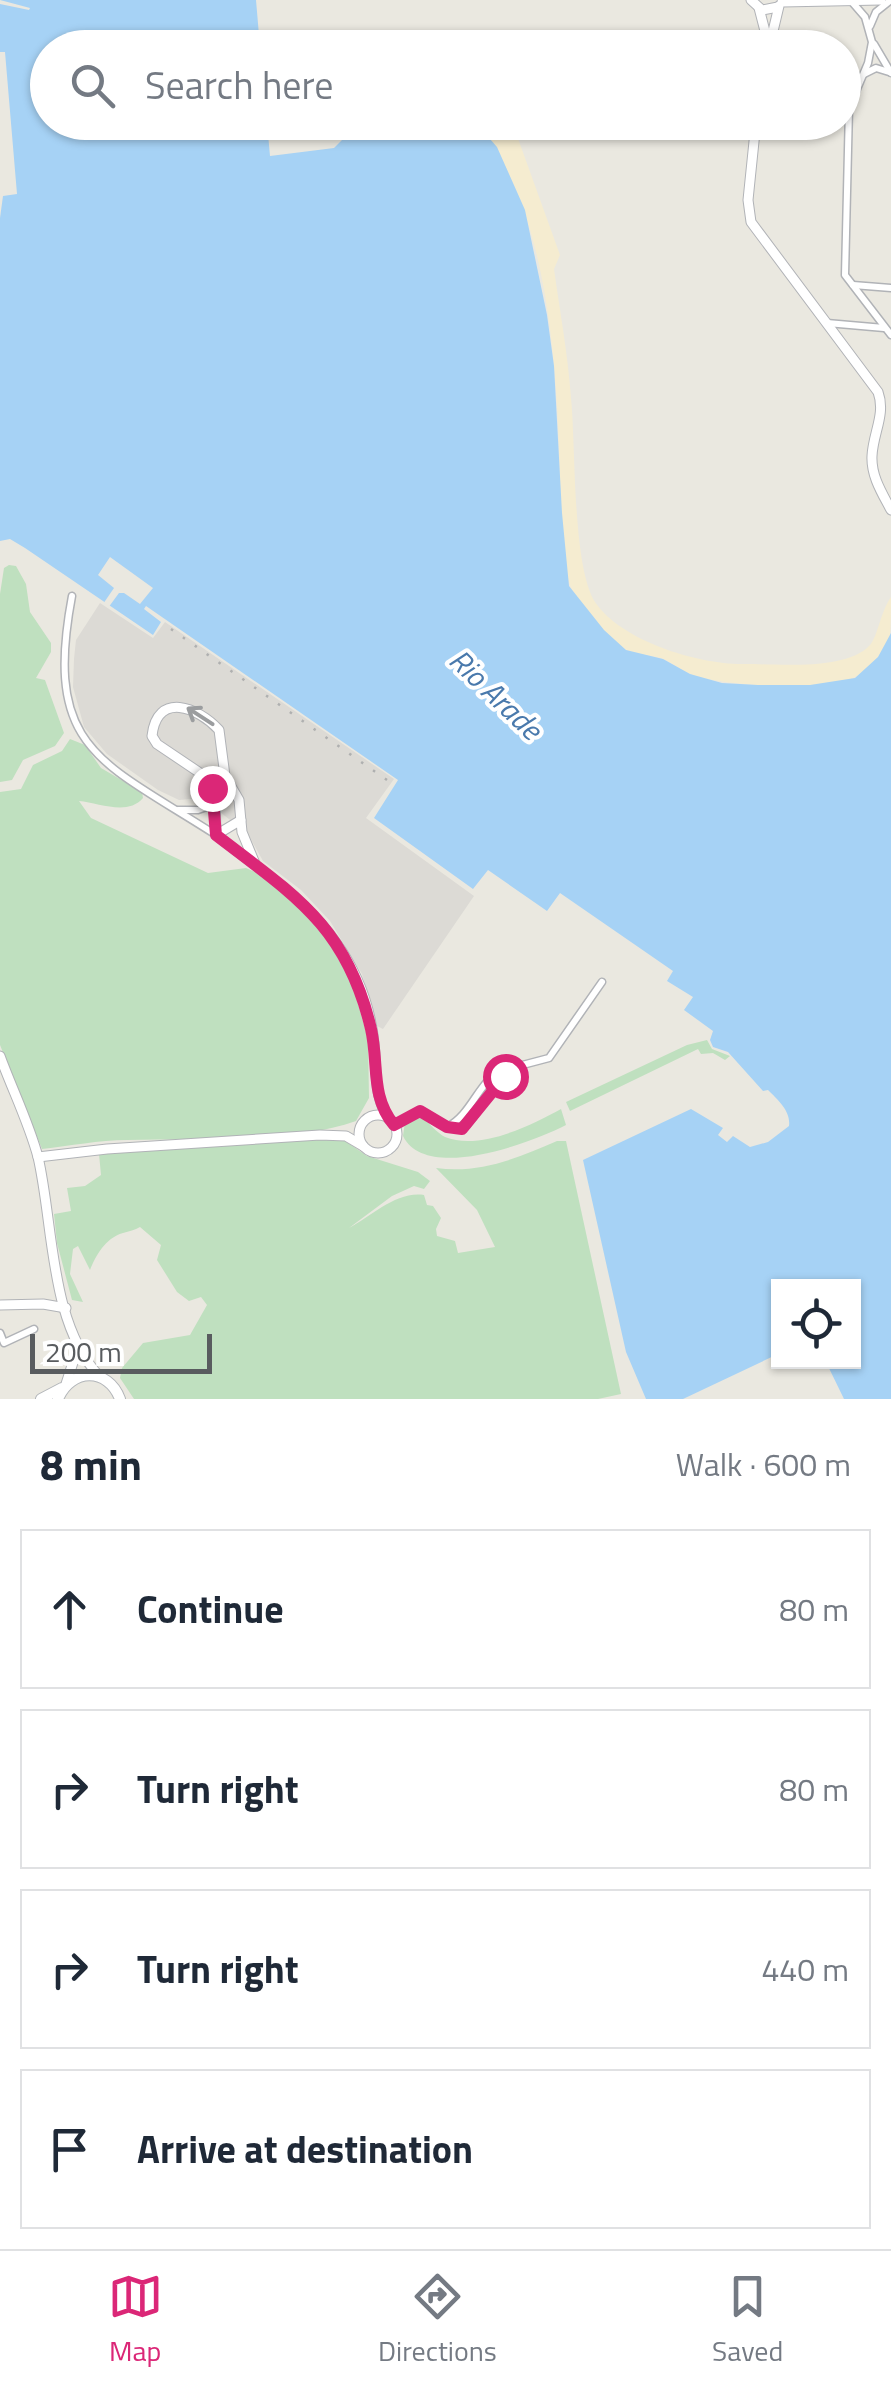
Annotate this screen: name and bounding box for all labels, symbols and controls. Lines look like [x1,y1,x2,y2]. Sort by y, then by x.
search box [30,30,861,140]
text: Search here [145,56,333,114]
icon: search [65,58,120,113]
water label: Rio Arade [439,638,555,752]
one-way arrow [187,706,214,727]
route end [190,766,236,812]
route start [483,1054,529,1100]
map controls [771,1279,861,1369]
button: locate [771,1279,861,1369]
scale bar [30,1329,212,1374]
text: 200 m [45,1330,122,1373]
text: 8 min [40,1432,142,1496]
text: Walk · 600 m [676,1440,851,1488]
text: Continue [137,1580,284,1638]
icon: ahead [42,1582,97,1637]
text: 80 m [779,1585,849,1633]
text: Turn right [137,1760,299,1818]
icon: right [42,1762,97,1817]
text: 80 m [779,1765,849,1813]
text: Turn right [137,1940,299,1998]
icon: right [42,1942,97,1997]
text: 440 m [761,1945,849,1993]
text: Arrive at destination [137,2120,473,2178]
icon: arrive [42,2122,97,2177]
tab: Map [108,2269,163,2372]
tab: Directions [378,2269,497,2372]
tab: Saved [712,2269,783,2372]

